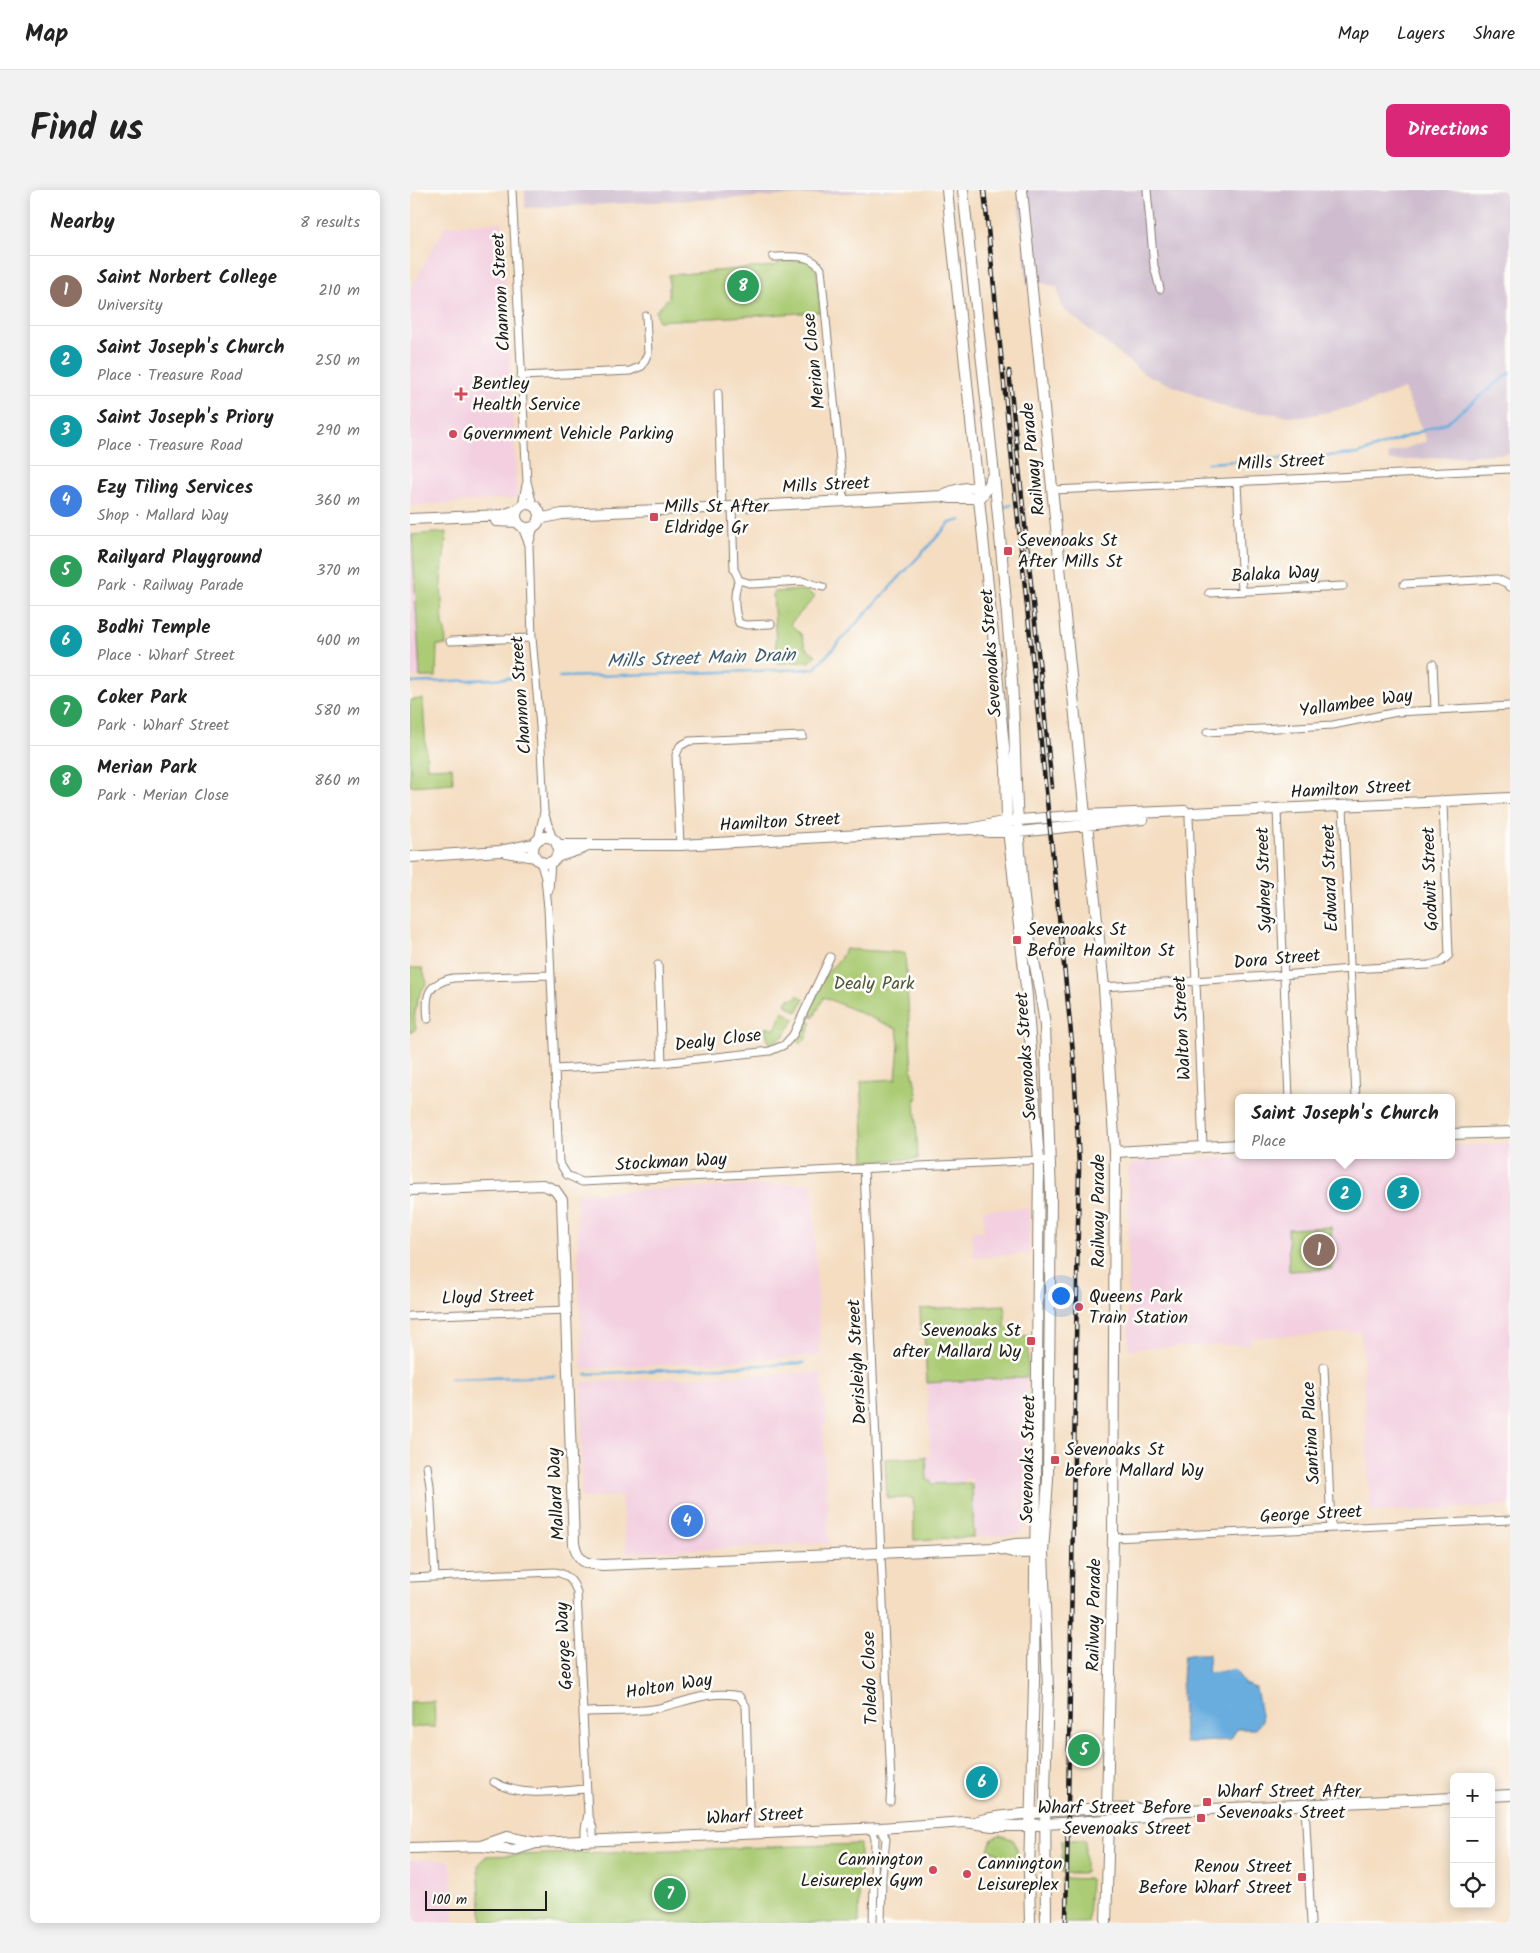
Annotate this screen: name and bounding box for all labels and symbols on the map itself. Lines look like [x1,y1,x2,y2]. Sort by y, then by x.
street label: Channon Street [484,231,520,352]
pin: 8 [727,267,759,305]
street label: Merian Close [796,311,834,411]
place label: Bentley Health Service [472,370,580,420]
marker: Bentley Health Service [454,387,468,401]
street label: Railway Parade [1014,401,1054,517]
place label: Government Vehicle Parking [463,420,674,449]
marker: Government Vehicle Parking [447,428,459,440]
street label: Mills Street [1236,446,1327,480]
street label: Mills Street [781,469,872,503]
place label: Mills St After Eldridge Gr [664,493,770,543]
marker: Mills St After Eldridge Gr [648,511,660,523]
place label: Sevenoaks St After Mills St [1018,527,1124,577]
marker: Sevenoaks St After Mills St [1002,545,1014,557]
street label: Balaka Way [1230,558,1320,592]
street label: Sevenoaks Street [973,587,1011,718]
street label: Channon Street [503,634,541,755]
water label: Mills Street Main Drain [606,641,798,677]
street label: Yallambee Way [1297,682,1415,726]
street label: Hamilton Street [1290,772,1413,808]
street label: Hamilton Street [719,805,842,841]
street label: Edward Street [1315,823,1347,932]
street label: Godwit Street [1415,825,1447,932]
street label: Sydney Street [1249,826,1281,933]
place label: Sevenoaks St Before Hamilton St [1027,916,1176,966]
marker: Sevenoaks St Before Hamilton St [1011,934,1023,946]
street label: Dora Street [1232,942,1323,978]
park label: Dealy Park [834,970,915,999]
street label: Walton Street [1166,974,1200,1081]
street label: Sevenoaks Street [1008,990,1046,1121]
street label: Dealy Close [673,1021,763,1061]
street label: Stockman Way [614,1146,728,1180]
street label: Railway Parade [1085,1154,1114,1268]
pin: 3 [1387,1174,1419,1212]
pin: 2 [1329,1175,1361,1213]
pin: 1 [1303,1231,1335,1269]
street label: Lloyd Street [441,1282,536,1314]
your location [1048,1283,1074,1309]
place label: Queens Park Train Station [1089,1283,1188,1333]
street label: Derisleigh Street [840,1298,876,1425]
marker: Queens Park Train Station [1073,1301,1085,1313]
place label: Sevenoaks St after Mallard Wy [893,1317,1022,1367]
marker: Sevenoaks St after Mallard Wy [1025,1335,1037,1347]
street label: Santina Place [1295,1381,1329,1485]
street label: Sevenoaks Street [1013,1393,1045,1524]
place label: Sevenoaks St before Mallard Wy [1065,1436,1204,1486]
street label: Mallard Way [540,1446,574,1541]
marker: Sevenoaks St before Mallard Wy [1049,1454,1061,1466]
street label: George Street [1259,1498,1364,1532]
pin: 4 [671,1502,703,1540]
street label: Railway Parade [1080,1558,1110,1672]
street label: George Way [548,1601,582,1691]
street label: Toledo Close [855,1631,887,1725]
street label: Holton Way [624,1666,715,1708]
pin: 5 [1068,1731,1100,1769]
pin: 6 [966,1763,998,1801]
place label: Wharf Street After Sevenoaks Street [1217,1778,1362,1828]
place label: Wharf Street Before Sevenoaks Street [1037,1794,1192,1844]
marker: Wharf Street After Sevenoaks Street [1201,1796,1213,1808]
street label: Wharf Street [705,1800,806,1834]
marker: Wharf Street Before Sevenoaks Street [1195,1812,1207,1824]
place label: Cannington Leisureplex Gym [801,1846,923,1896]
place label: Cannington Leisureplex [977,1850,1063,1900]
place label: Renou Street Before Wharf Street [1138,1853,1293,1903]
marker: Cannington Leisureplex Gym [927,1864,939,1876]
marker: Cannington Leisureplex [961,1868,973,1880]
marker: Renou Street Before Wharf Street [1296,1871,1308,1883]
pin: 7 [654,1875,686,1913]
scale bar [425,1888,548,1911]

